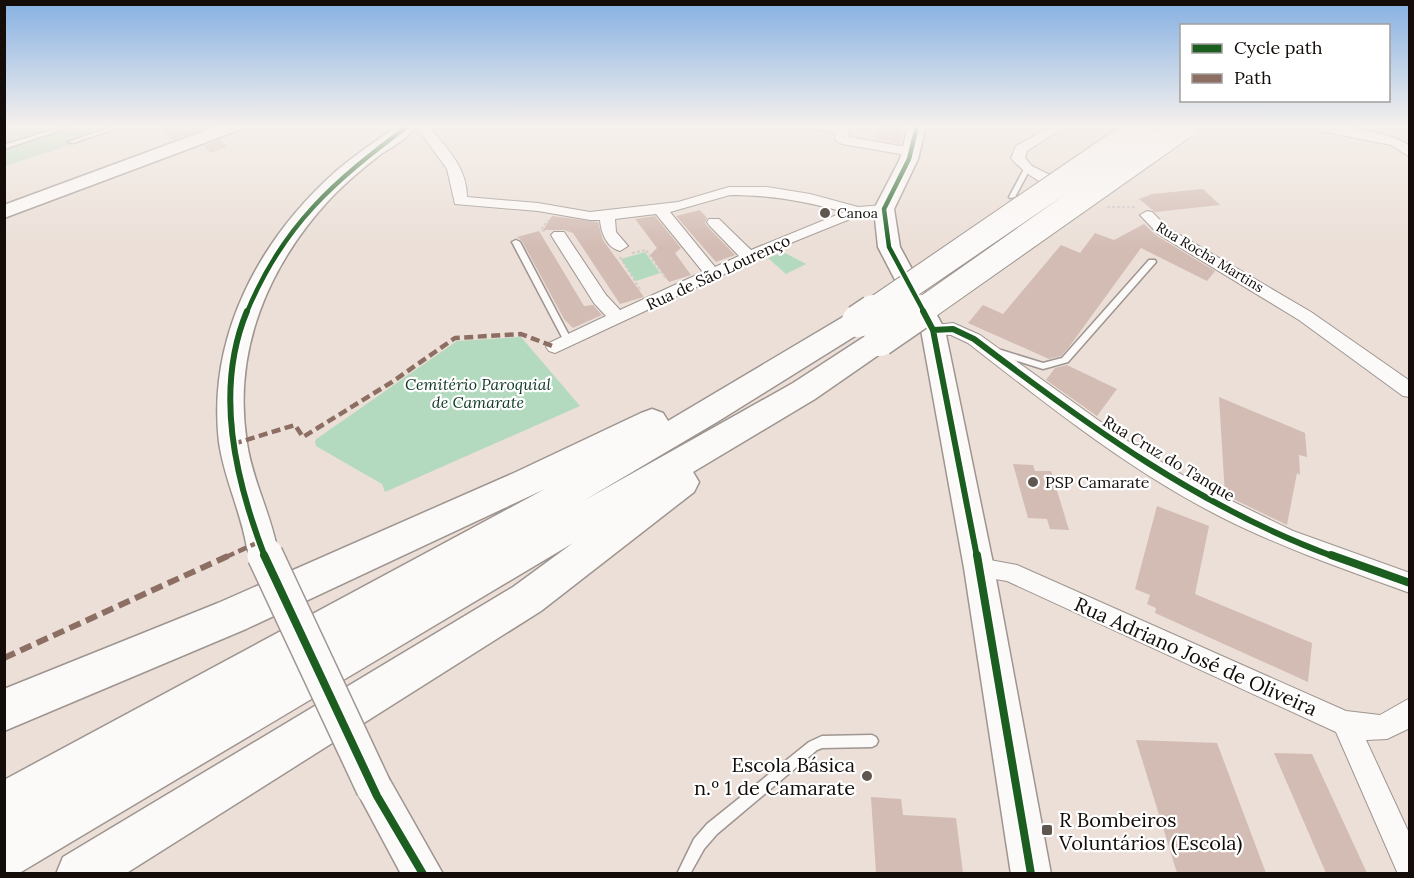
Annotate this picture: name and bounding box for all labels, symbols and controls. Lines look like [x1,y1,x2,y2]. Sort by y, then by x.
legend [1180,24,1390,102]
text: Cycle path [1234,36,1323,59]
text: Path [1234,66,1272,89]
place label: Canoa [837,204,878,222]
marker: Canoa [818,206,832,220]
street label: Rua Rocha Martins [1153,218,1267,296]
street label: Rua de São Lourenço [643,230,793,314]
park label: Cemitério Paroquial de Camarate [405,374,551,412]
street label: Rua Cruz do Tanque [1099,411,1239,505]
place label: PSP Camarate [1045,472,1150,492]
marker: PSP Camarate [1026,475,1040,489]
street label: Rua Adriano José de Oliveira [1071,591,1321,721]
place label: Escola Básica n.º 1 de Camarate [694,752,855,800]
marker: Escola Básica n.º 1 de Camarate [860,769,874,783]
place label: R Bombeiros Voluntários (Escola) [1058,807,1242,856]
marker: R Bombeiros Voluntários (Escola) [1040,823,1054,837]

